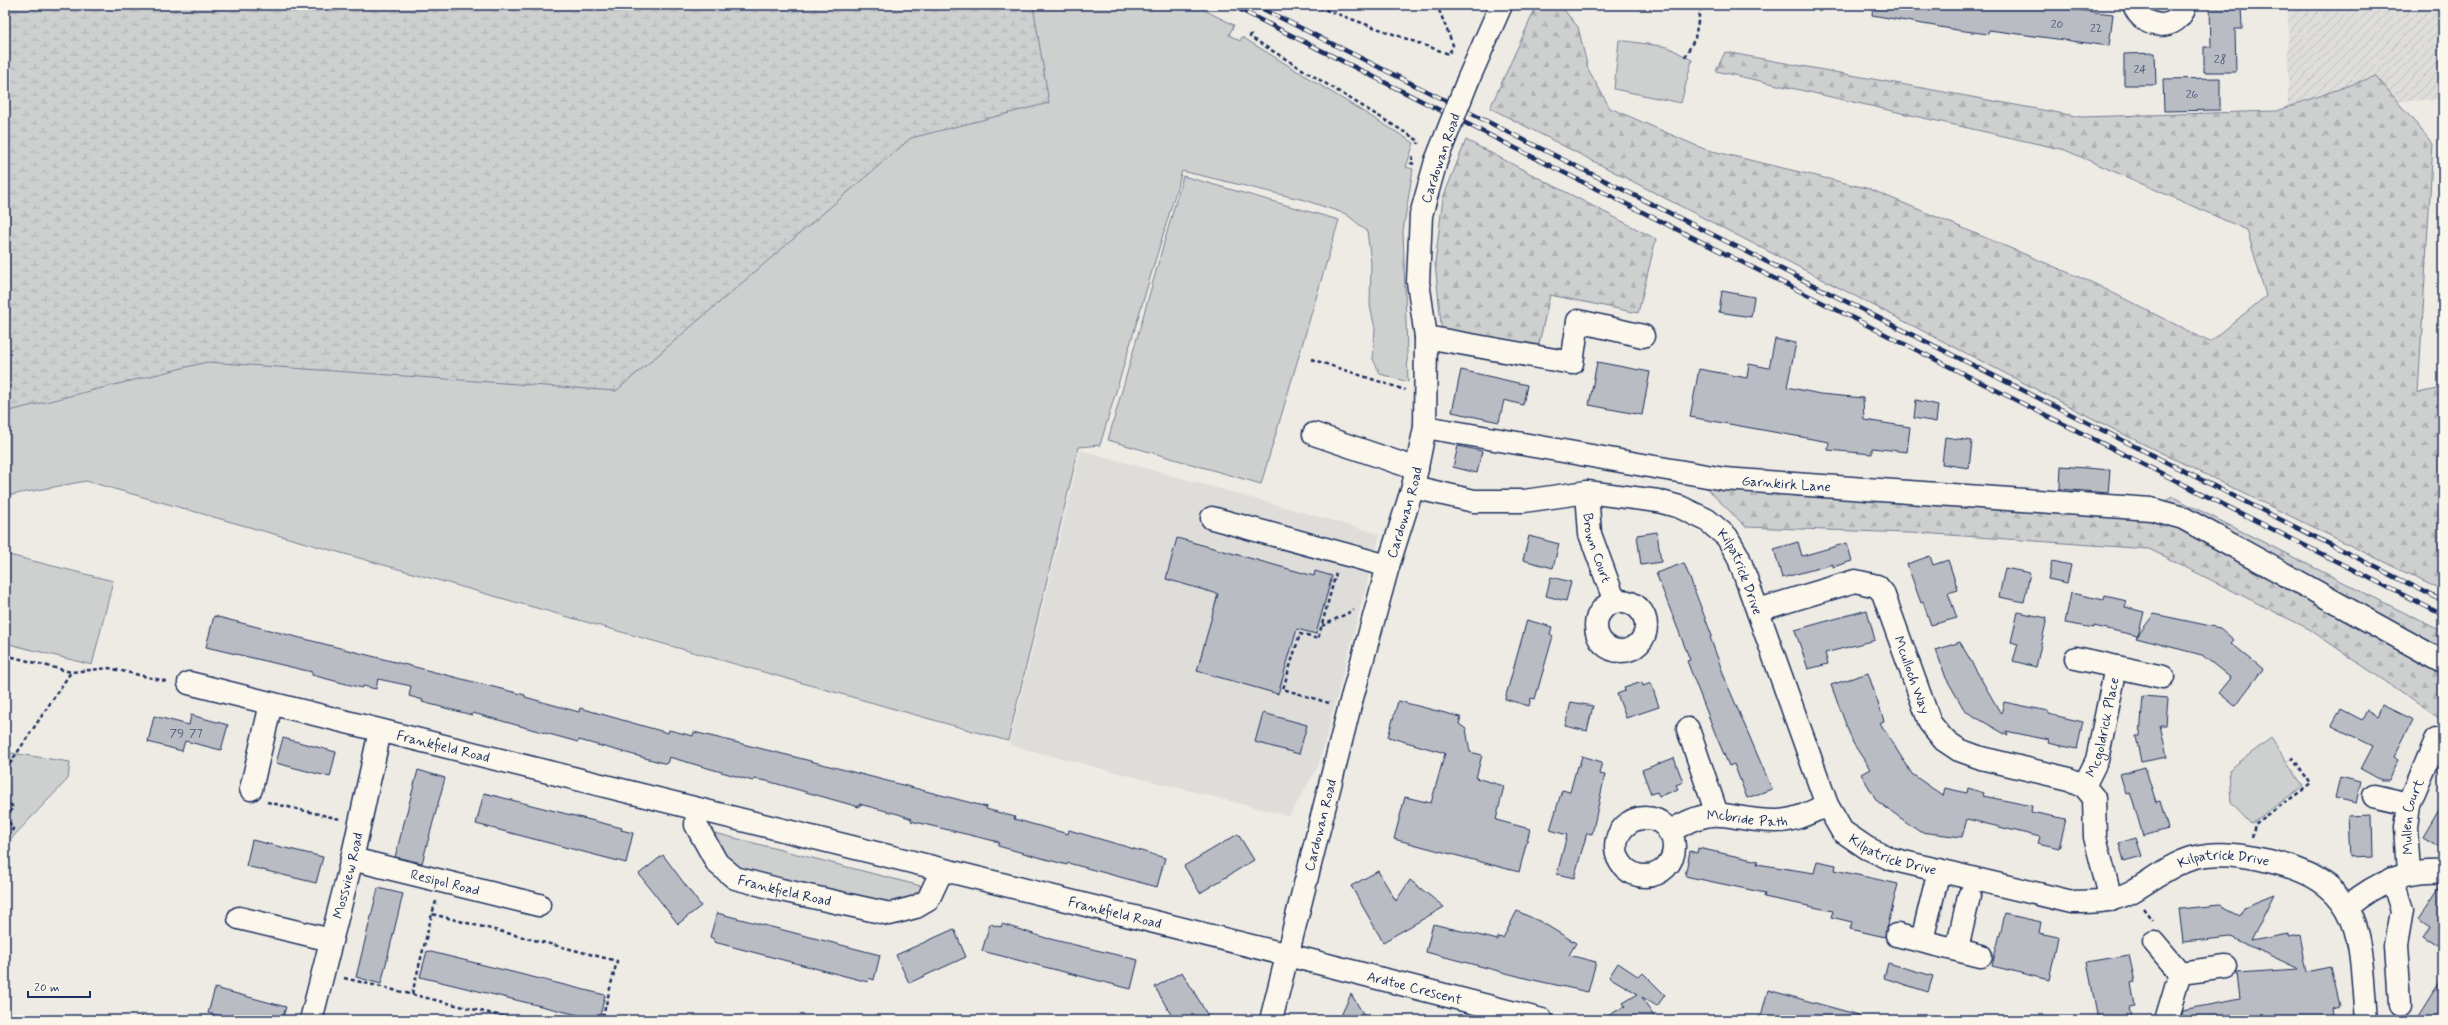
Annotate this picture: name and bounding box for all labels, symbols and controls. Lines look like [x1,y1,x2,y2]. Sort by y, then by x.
house number: 20 [2051,17,2064,33]
house number: 22 [2090,21,2102,37]
house number: 28 [2214,52,2226,68]
house number: 24 [2133,62,2147,78]
house number: 26 [2186,87,2199,103]
street label: Cardowan Road [1417,111,1465,206]
street label: Cardowan Road [1383,465,1427,560]
street label: Garnkirk Lane [1741,472,1832,496]
street label: Brown Court [1579,512,1615,585]
street label: Kilpatrick Drive [1713,525,1766,618]
street label: Mculloch Way [1889,634,1934,717]
street label: Mcgoldrick Place [2082,676,2124,780]
house number: 79 [170,726,184,742]
house number: 77 [189,726,203,742]
street label: Frankfield Road [395,727,492,767]
street label: Mullen Court [2398,776,2429,855]
street label: Cardowan Road [1301,777,1341,873]
street label: Mcbride Path [1706,806,1789,831]
street label: Kilpatrick Drive [1845,830,1938,880]
street label: Mossview Road [329,831,368,921]
street label: Kilpatrick Drive [2175,846,2271,873]
street label: Resipol Road [408,866,482,900]
street label: Frankfield Road [736,871,833,911]
street label: Frankfield Road [1066,893,1163,933]
street label: Ardtoe Crescent [1365,968,1464,1009]
scale bar [28,973,90,999]
text: 20 m [34,980,60,996]

